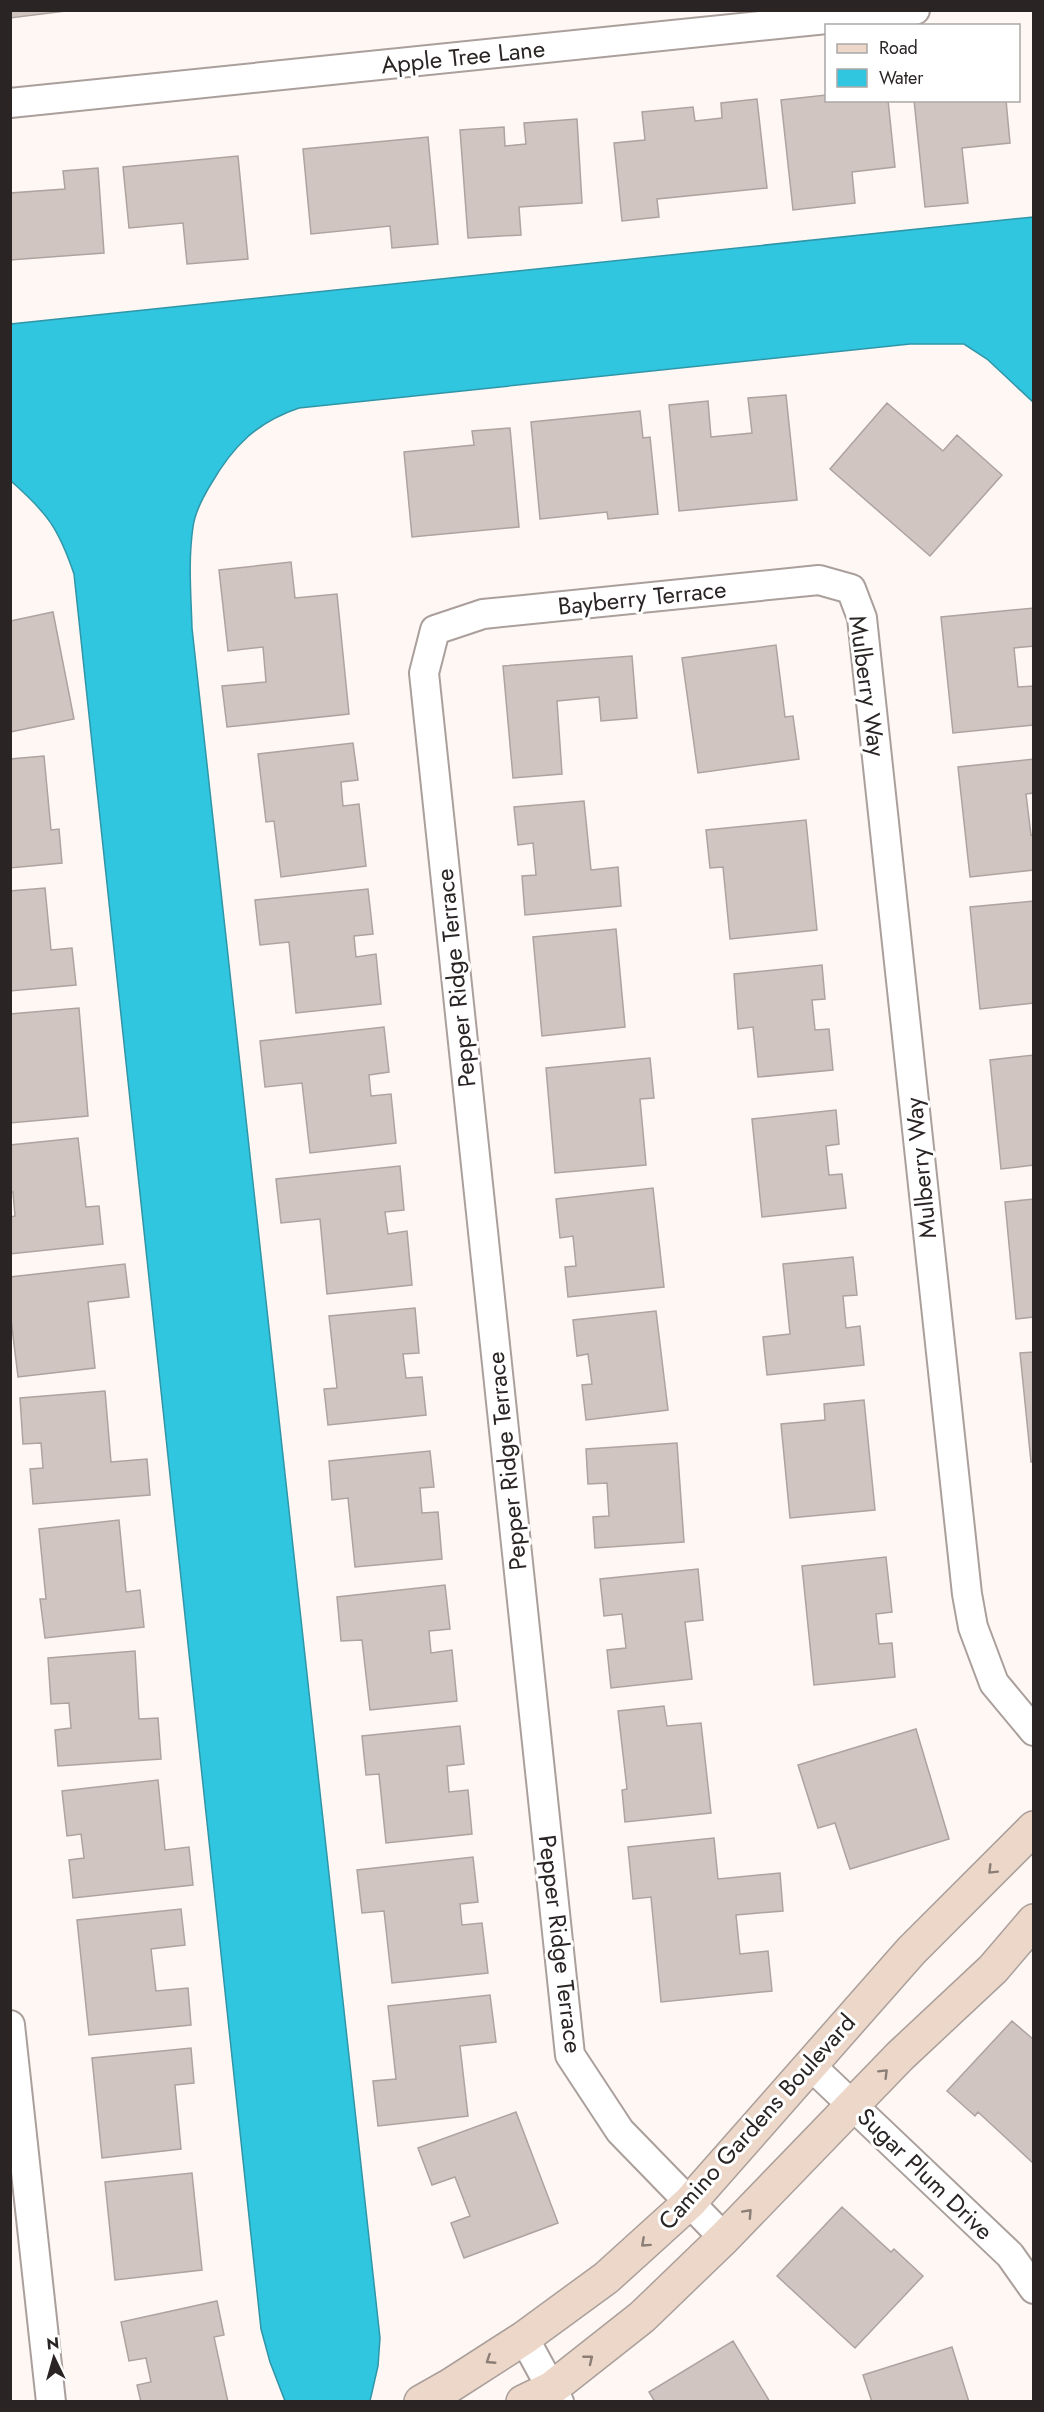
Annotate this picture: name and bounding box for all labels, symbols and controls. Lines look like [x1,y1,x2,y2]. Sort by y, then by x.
legend [825,24,1020,102]
street label: Apple Tree Lane [379,30,547,83]
text: Road [879,35,918,61]
text: Water [879,65,924,91]
street label: Bayberry Terrace [556,571,728,624]
street label: Mulberry Way [840,613,895,759]
street label: Pepper Ridge Terrace [427,867,484,1089]
street label: Mulberry Way [896,1095,945,1240]
street label: Pepper Ridge Terrace [478,1350,535,1572]
street label: Pepper Ridge Terrace [530,1833,591,2055]
one-way arrow [989,1862,1000,1873]
street label: Camino Gardens Boulevard [650,2006,863,2238]
one-way arrow [876,2069,887,2080]
street label: Sugar Plum Drive [850,2100,1001,2248]
one-way arrow [741,2209,752,2219]
one-way arrow [641,2236,652,2247]
north arrow [24,2328,84,2388]
text: N [45,2332,60,2356]
one-way arrow [486,2353,496,2365]
one-way arrow [582,2355,593,2366]

